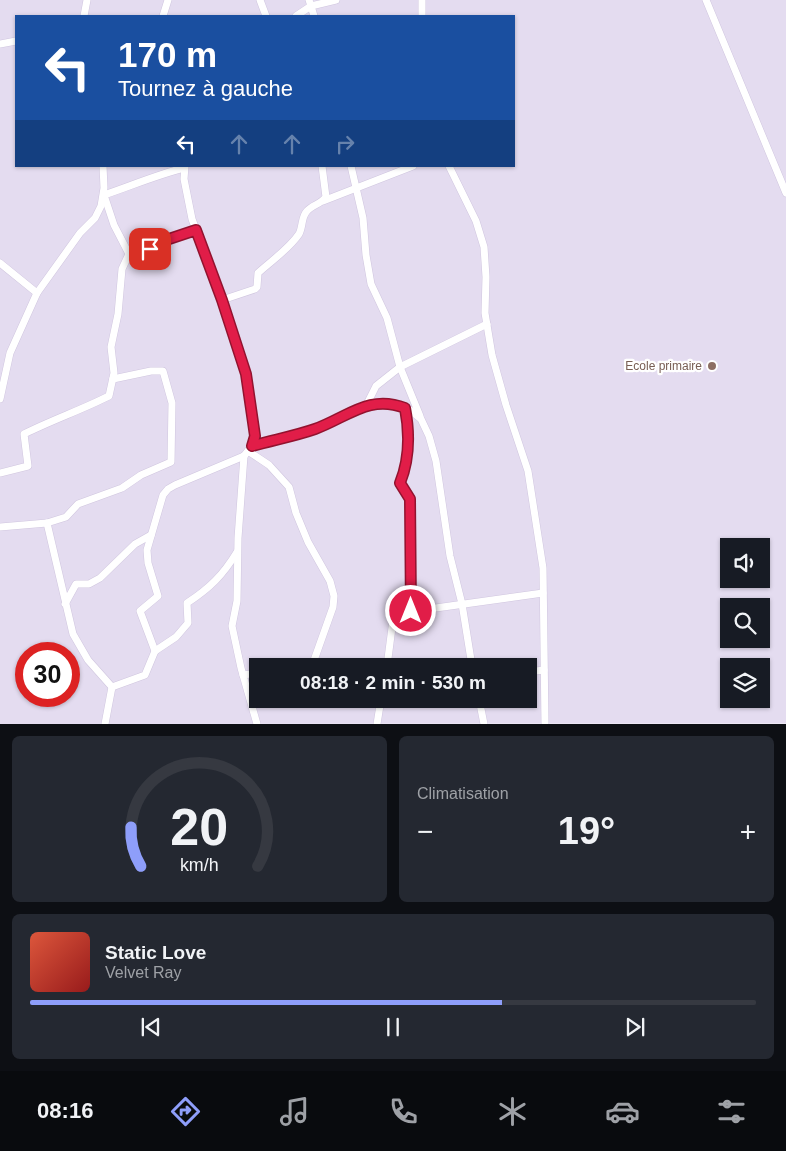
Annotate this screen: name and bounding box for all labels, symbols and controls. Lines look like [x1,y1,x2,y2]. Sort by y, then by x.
icon: left [35,35,100,100]
text: 170 m [118,35,217,74]
text: Tournez à gauche [118,76,293,101]
icon: left [172,130,200,158]
icon: ahead [225,130,253,158]
icon: ahead [278,130,306,158]
icon: right [331,130,359,158]
pin [129,228,171,270]
icon: arrive [136,235,164,263]
place label: Ecole primaire [625,359,702,373]
marker: Ecole primaire [706,360,718,372]
map controls [720,538,770,708]
button: sound [720,538,770,588]
position arrow [384,584,436,636]
button: search [720,598,770,648]
speed limit sign: 30 [15,642,80,707]
button: layers [720,658,770,708]
text: 08:18 · 2 min · 530 m [300,672,486,693]
text: Climatisation [417,785,509,802]
text: 20 [171,798,228,856]
text: 19° [558,810,615,852]
text: − [417,816,433,847]
text: + [740,816,756,847]
text: km/h [180,855,219,875]
text: Static Love [105,942,206,963]
text: Velvet Ray [105,964,181,981]
icon: previous [137,1013,165,1041]
icon: pause [379,1013,407,1041]
icon: next [621,1013,649,1041]
icon: directions [168,1094,203,1129]
icon: music [277,1094,312,1129]
icon: phone [386,1094,421,1129]
icon: climate [495,1094,530,1129]
icon: car [605,1094,640,1129]
icon: filters [714,1094,749,1129]
text: 08:16 [37,1098,93,1123]

